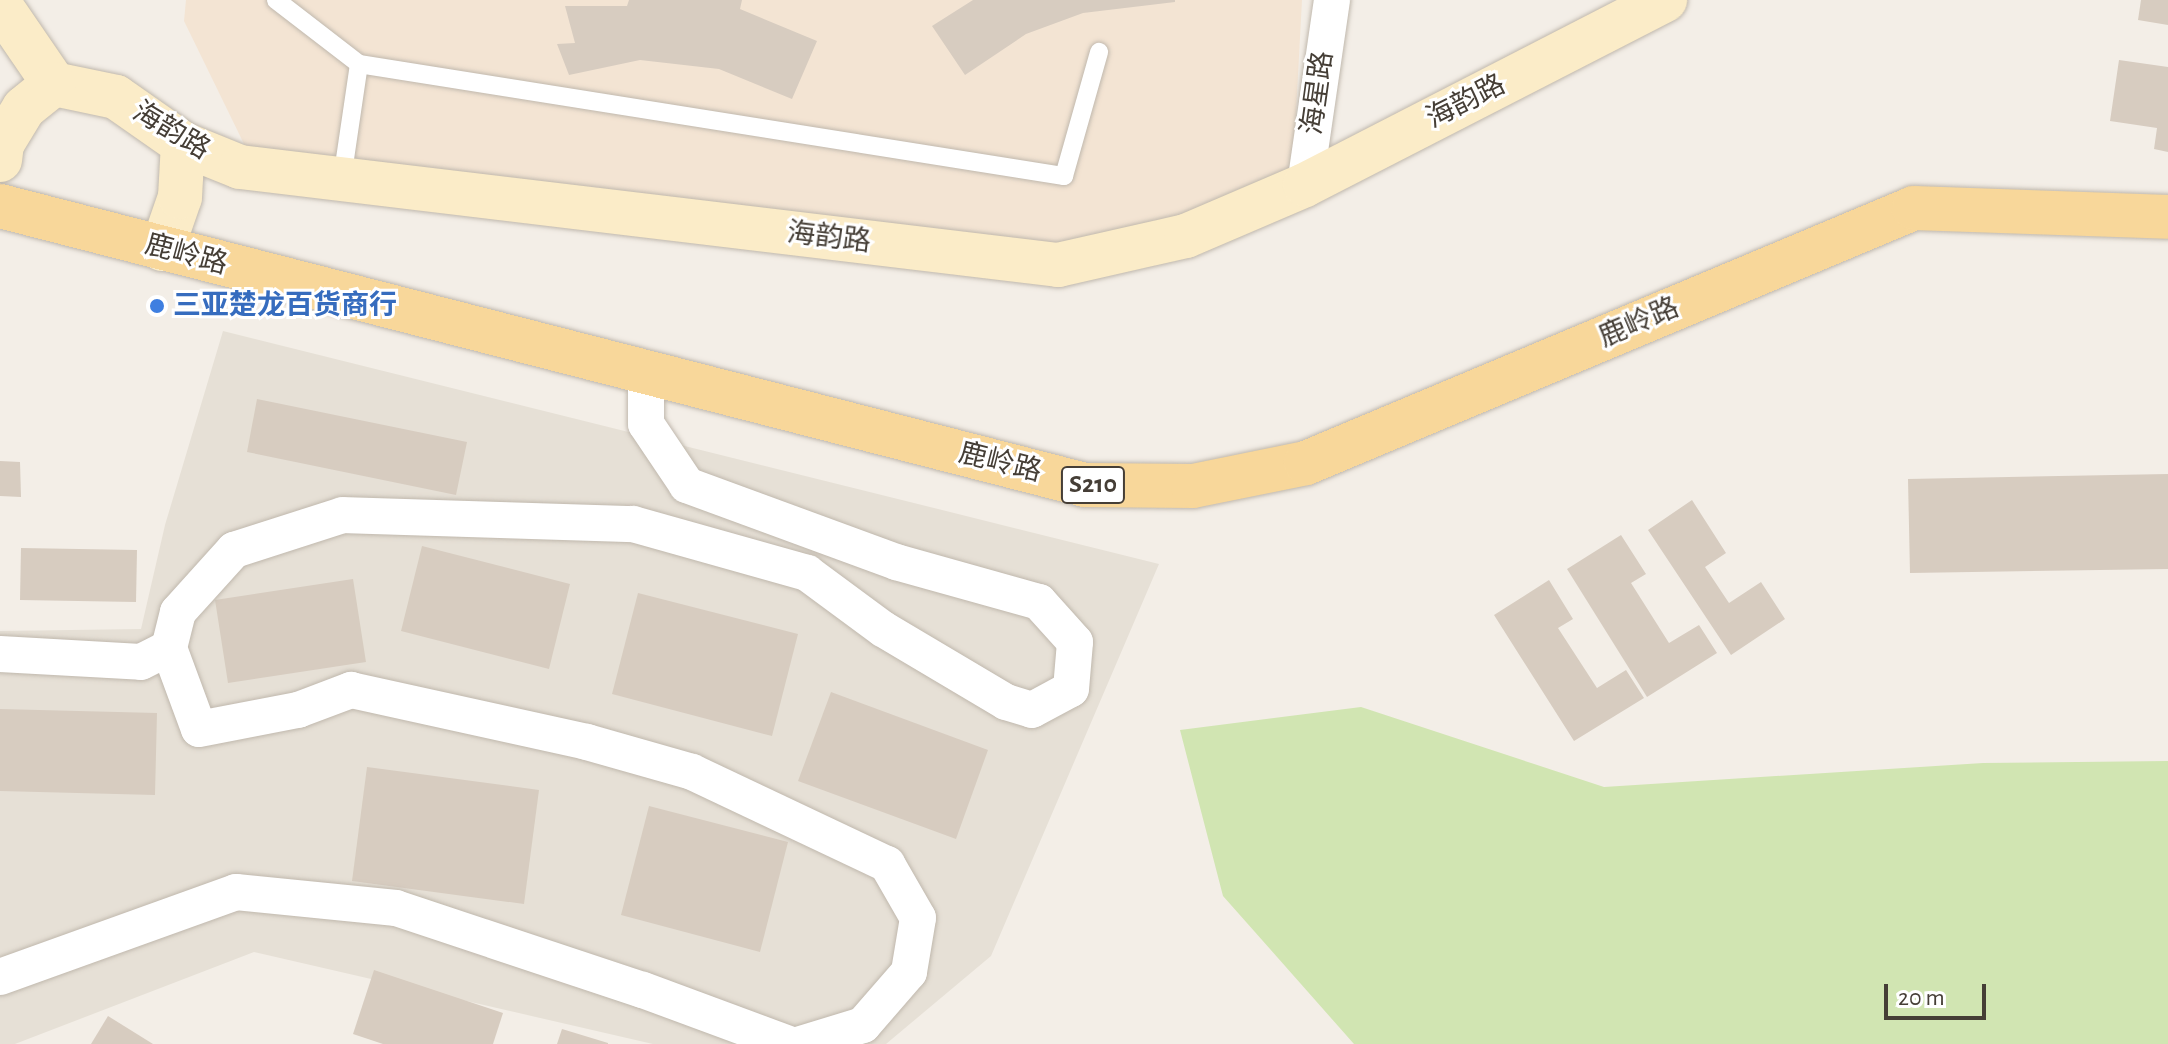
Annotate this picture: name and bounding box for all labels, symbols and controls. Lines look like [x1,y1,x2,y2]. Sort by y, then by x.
street label: 海星路 [1296,49,1340,137]
street label: 海韵路 [1421,68,1511,136]
street label: 海韵路 [126,95,216,167]
street label: 海韵路 [785,216,873,260]
street label: 鹿岭路 [141,228,231,282]
place label: 三亚楚龙百货商行 [173,289,397,323]
street label: 鹿岭路 [1594,291,1684,355]
marker: 三亚楚龙百货商行 [148,297,166,315]
street label: 鹿岭路 [955,437,1045,489]
road number: S210 [1059,463,1127,507]
scale bar [1888,968,1990,1018]
text: 20 m [1898,986,1945,1010]

